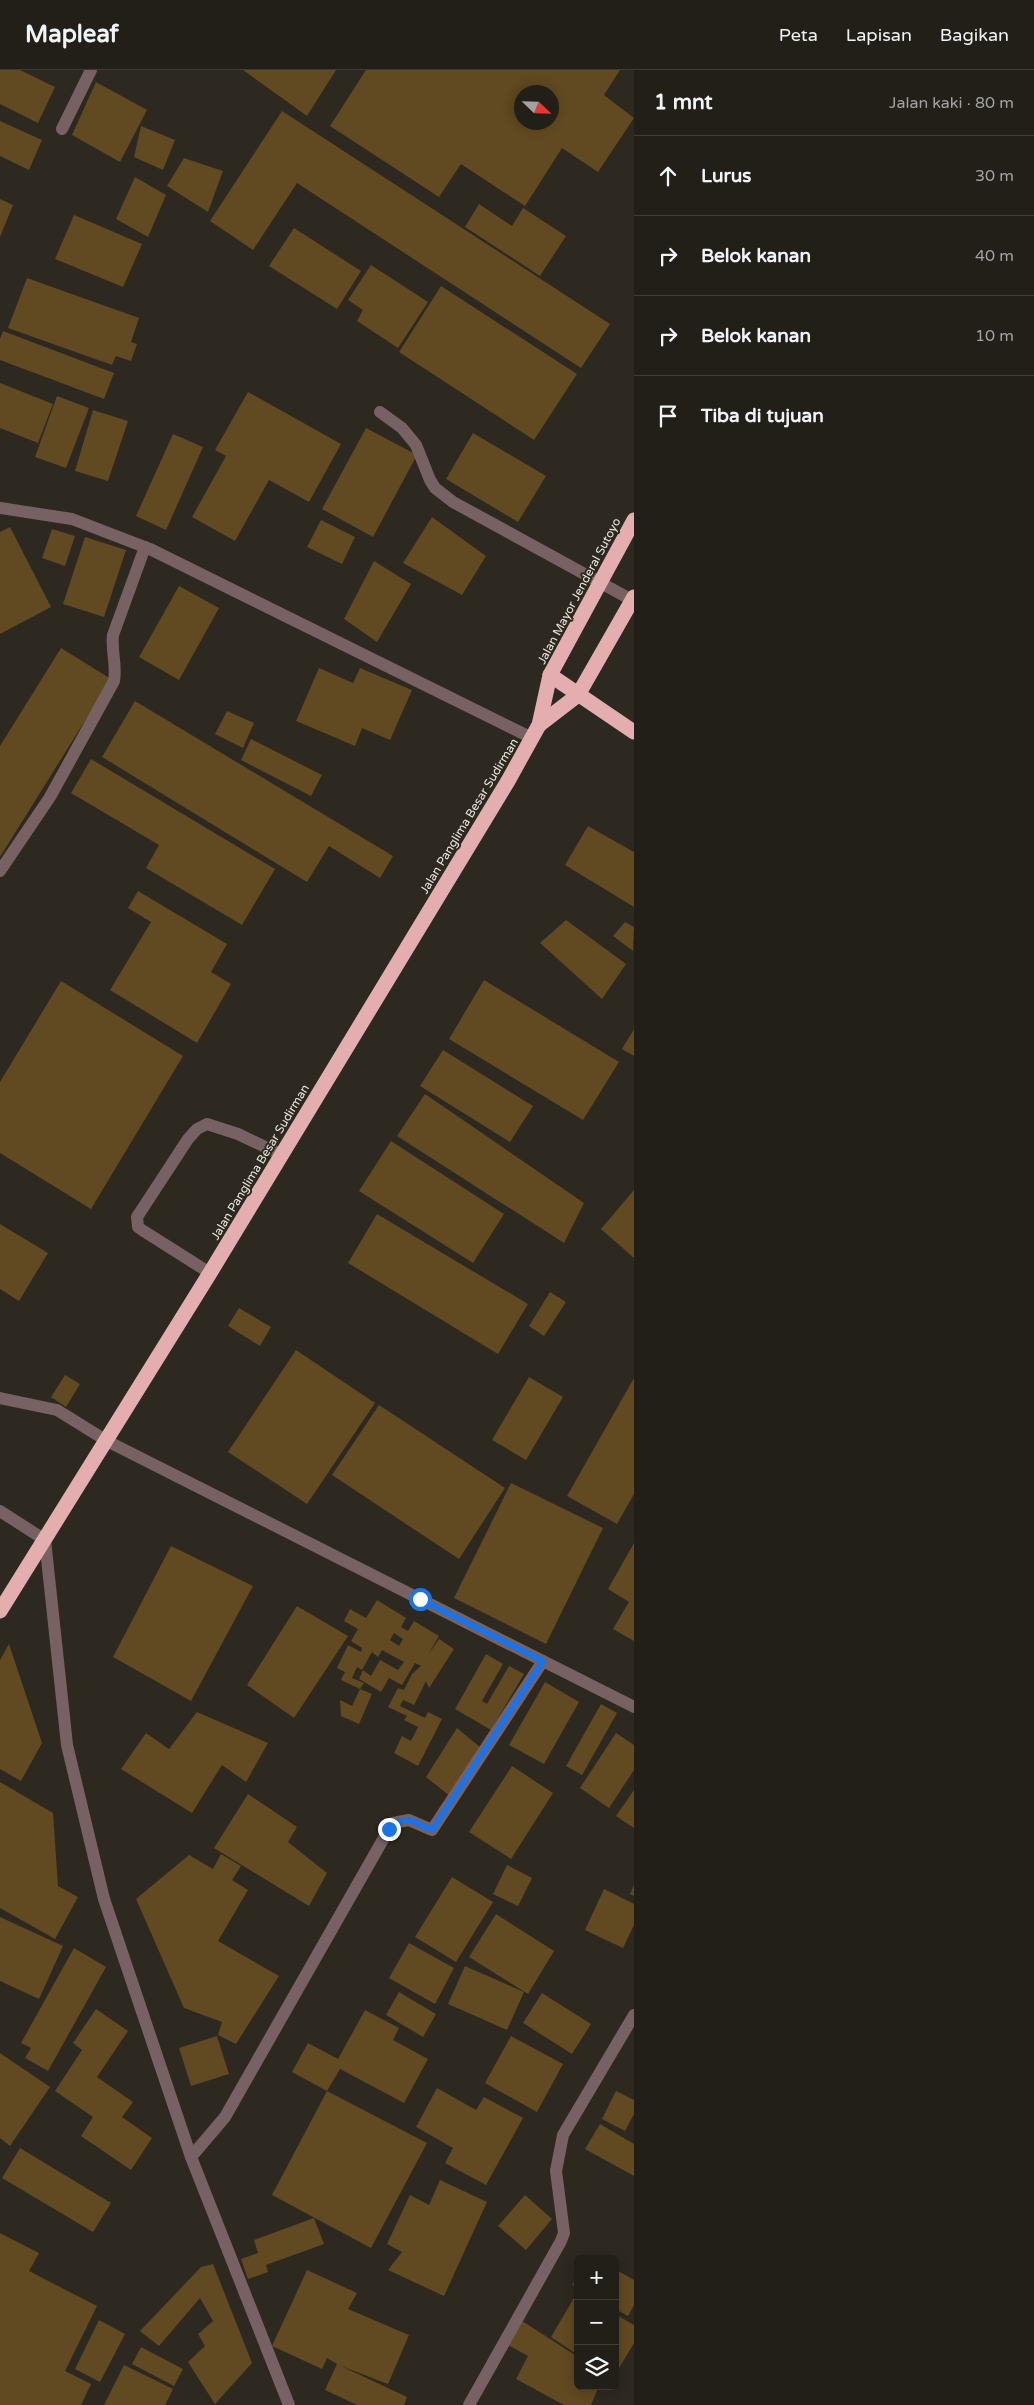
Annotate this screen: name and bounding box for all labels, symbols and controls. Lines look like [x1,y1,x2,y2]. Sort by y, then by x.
text: Mapleaf [25,20,119,49]
text: Peta [779,24,818,46]
text: Lapisan [846,24,912,46]
text: Bagikan [940,24,1009,46]
north arrow [514,85,559,130]
text: 1 mnt [654,90,713,115]
text: Jalan kaki · 80 m [889,93,1014,113]
icon: ahead [654,162,682,190]
text: Lurus [701,165,751,187]
text: 30 m [975,166,1014,186]
icon: right [654,242,682,270]
text: Belok kanan [701,245,811,267]
text: 40 m [975,246,1014,266]
icon: right [654,322,682,350]
text: Belok kanan [701,325,811,347]
text: 10 m [975,326,1014,346]
icon: arrive [654,402,682,430]
text: Tiba di tujuan [701,405,824,427]
street label: Jalan Mayor Jenderal Sutoyo [534,516,624,666]
street label: Jalan Panglima Besar Sudirman [417,736,521,896]
street label: Jalan Panglima Besar Sudirman [208,1082,312,1242]
route start [409,1588,432,1611]
route end [378,1818,401,1841]
map controls [574,2255,619,2390]
button: + [574,2255,619,2300]
button: − [574,2300,619,2345]
button: layers [574,2345,619,2390]

